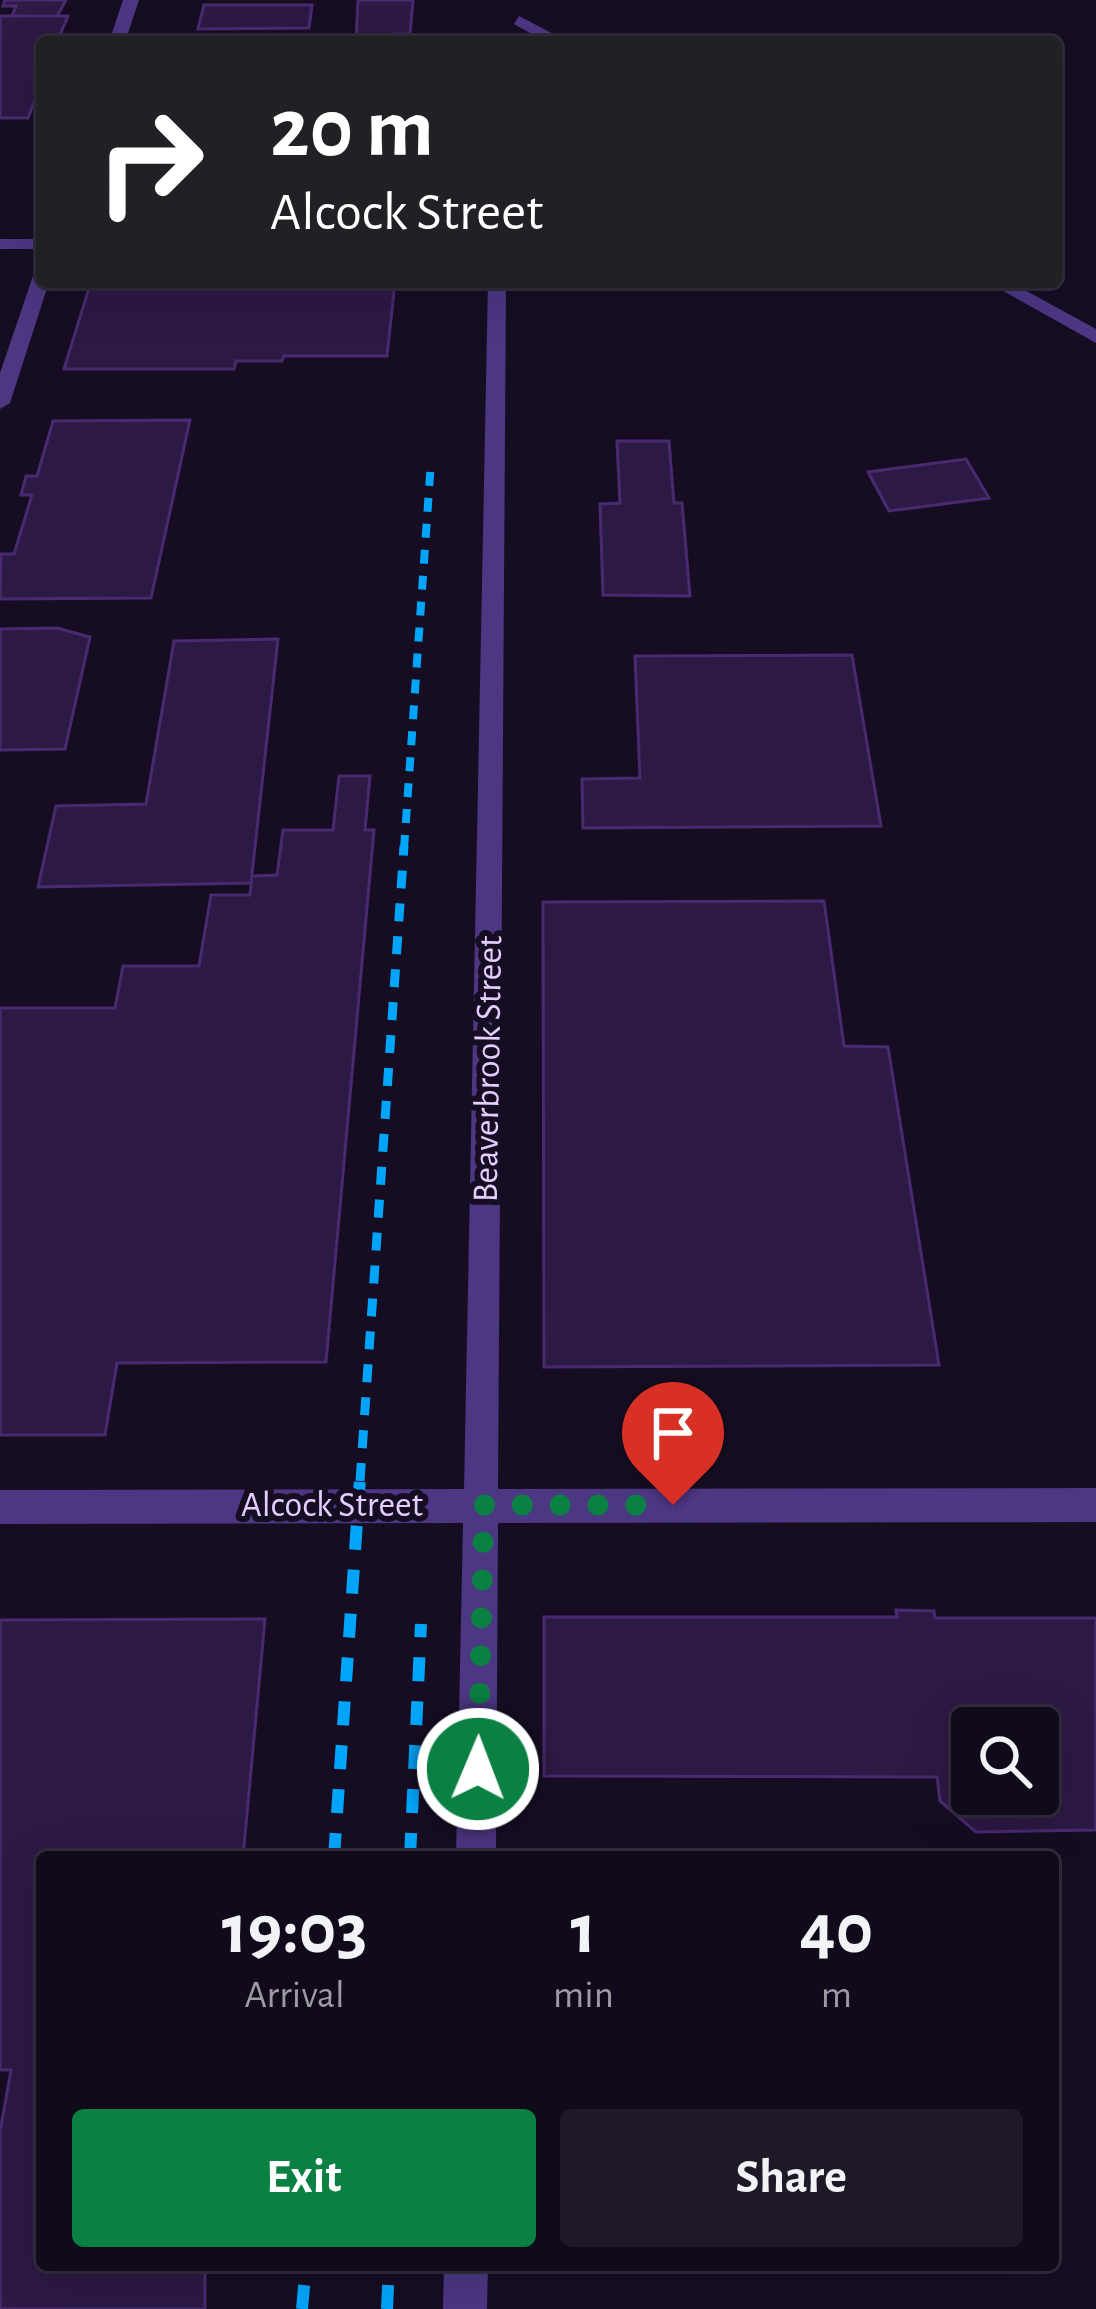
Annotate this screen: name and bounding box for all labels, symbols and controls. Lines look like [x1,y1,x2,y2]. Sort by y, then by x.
icon: right [72,84,228,240]
text: 20 m [270,88,434,172]
text: Alcock Street [270,186,543,240]
street label: Beaverbrook Street [468,935,508,1203]
pin [622,1382,724,1505]
icon: arrive [640,1400,706,1466]
street label: Alcock Street [241,1487,424,1523]
position arrow [415,1706,541,1832]
map controls [951,1707,1059,1815]
button: search [951,1707,1059,1815]
text: 19:03 [222,1894,367,1966]
text: 1 [571,1894,596,1966]
text: 40 [800,1894,873,1966]
text: Arrival [244,1976,345,2015]
text: min [553,1976,614,2015]
text: m [821,1976,852,2015]
button: Exit [72,2109,536,2247]
button: Share [560,2109,1023,2247]

